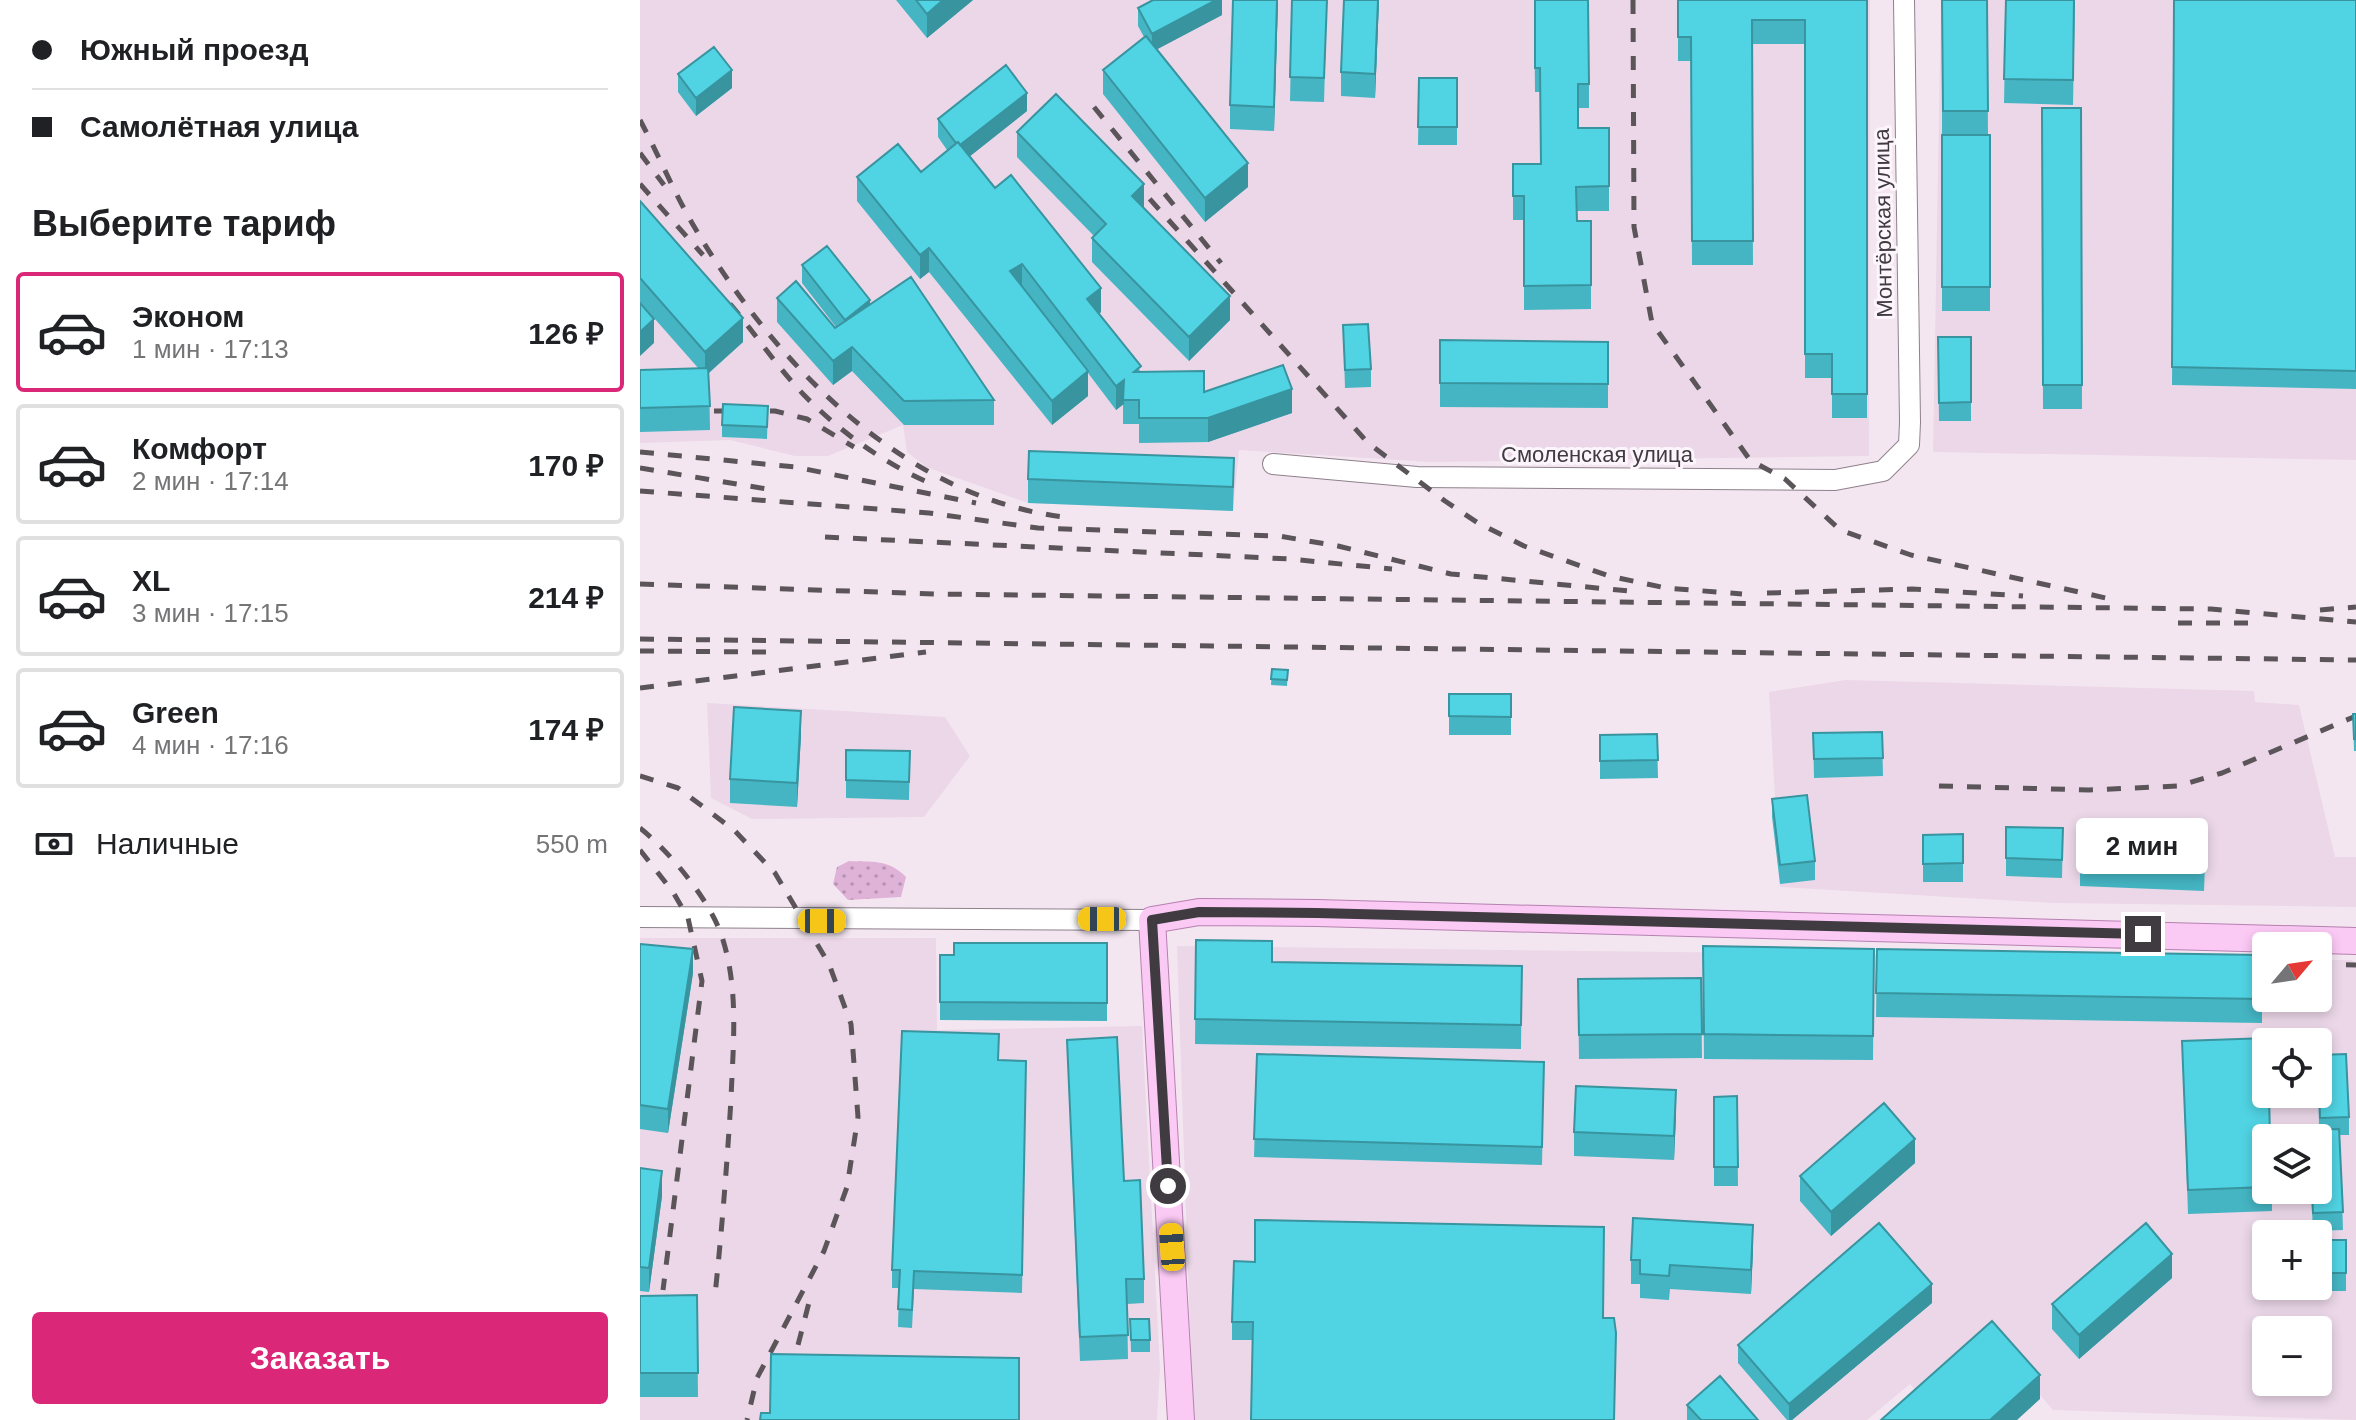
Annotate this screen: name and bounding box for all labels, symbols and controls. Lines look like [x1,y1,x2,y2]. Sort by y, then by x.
text: Южный проезд [80,33,309,66]
text: Самолётная улица [80,110,358,143]
street label: Монтёрская улица [1869,127,1897,318]
text: Выберите тариф [32,203,336,244]
icon: car [36,296,108,368]
text: Эконом [132,300,245,333]
text: 126 ₽ [528,317,604,350]
text: 1 мин · 17:13 [132,334,289,364]
icon: car [36,428,108,500]
text: Комфорт [132,432,267,465]
street label: Смоленская улица [1501,442,1694,467]
text: 170 ₽ [528,449,604,482]
text: 2 мин · 17:14 [132,466,289,496]
icon: car [36,560,108,632]
text: XL [132,564,170,597]
text: 214 ₽ [528,581,604,614]
text: 3 мин · 17:15 [132,598,289,628]
icon: car [36,692,108,764]
text: Green [132,696,219,729]
text: 174 ₽ [528,713,604,746]
text: 4 мин · 17:16 [132,730,289,760]
callout: 2 мин [2077,818,2209,874]
icon: cash [32,822,76,866]
text: Наличные [96,827,239,860]
text: 550 m [536,829,608,859]
text: 2 мин [2106,831,2178,861]
car [1078,907,1126,931]
car [798,909,846,933]
route end [2125,916,2161,952]
north arrow [2252,932,2332,1012]
map controls [2252,932,2332,1396]
button: locate [2252,1028,2332,1108]
button: layers [2252,1124,2332,1204]
route start [1150,1168,1186,1204]
button: + [2252,1220,2332,1300]
car [1158,1222,1186,1272]
button: Заказать [32,1312,608,1404]
button: − [2252,1316,2332,1396]

